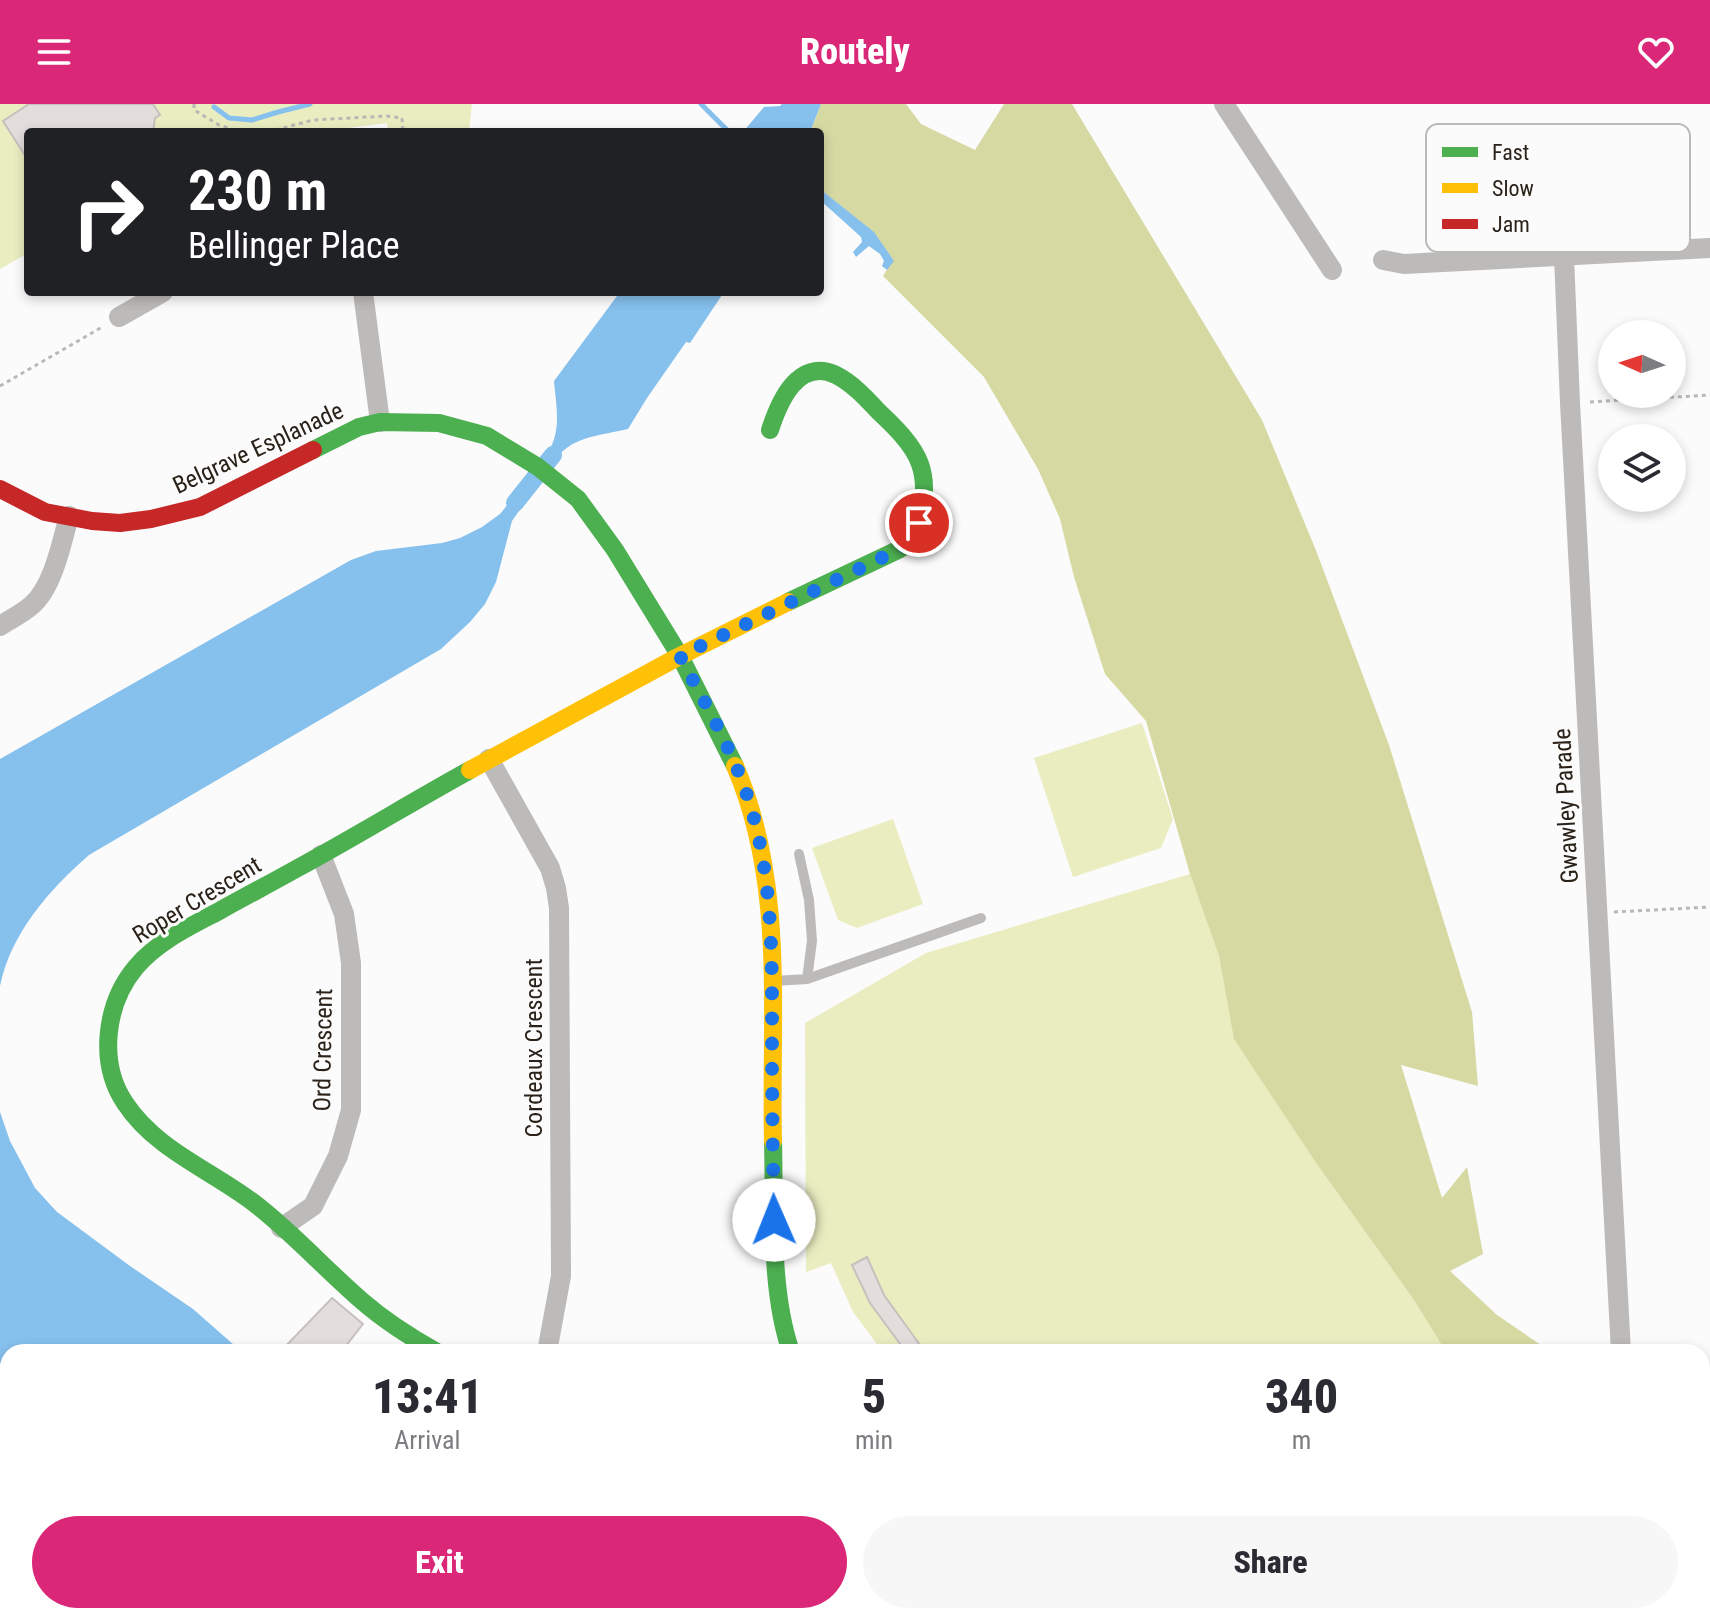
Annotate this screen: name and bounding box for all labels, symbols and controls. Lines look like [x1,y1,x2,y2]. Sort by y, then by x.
icon: menu [32,30,76,74]
icon: heart [1634,30,1678,74]
text: Routely [800,31,910,73]
legend [1426,124,1690,252]
text: Fast [1492,140,1529,165]
text: 230 m [188,158,327,224]
icon: right [56,160,160,264]
text: Slow [1492,176,1534,201]
text: Jam [1492,212,1530,237]
text: Bellinger Place [188,225,400,267]
north arrow [1598,320,1686,408]
map controls [1598,320,1686,512]
street label: Belgrave Esplanade [168,396,348,500]
button: layers [1598,424,1686,512]
pin [885,489,953,557]
icon: arrive [897,501,941,545]
street label: Gwawley Parade [1548,728,1584,884]
street label: Roper Crescent [128,851,266,949]
street label: Cordeaux Crescent [520,959,548,1138]
street label: Ord Crescent [308,988,338,1112]
position arrow [732,1178,816,1262]
text: 13:41 [372,1368,483,1425]
text: 5 [862,1368,886,1425]
text: 340 [1265,1368,1338,1425]
text: Arrival [394,1425,461,1455]
text: min [855,1425,893,1455]
text: m [1292,1425,1311,1455]
button: Exit [32,1516,847,1608]
button: Share [863,1516,1678,1608]

